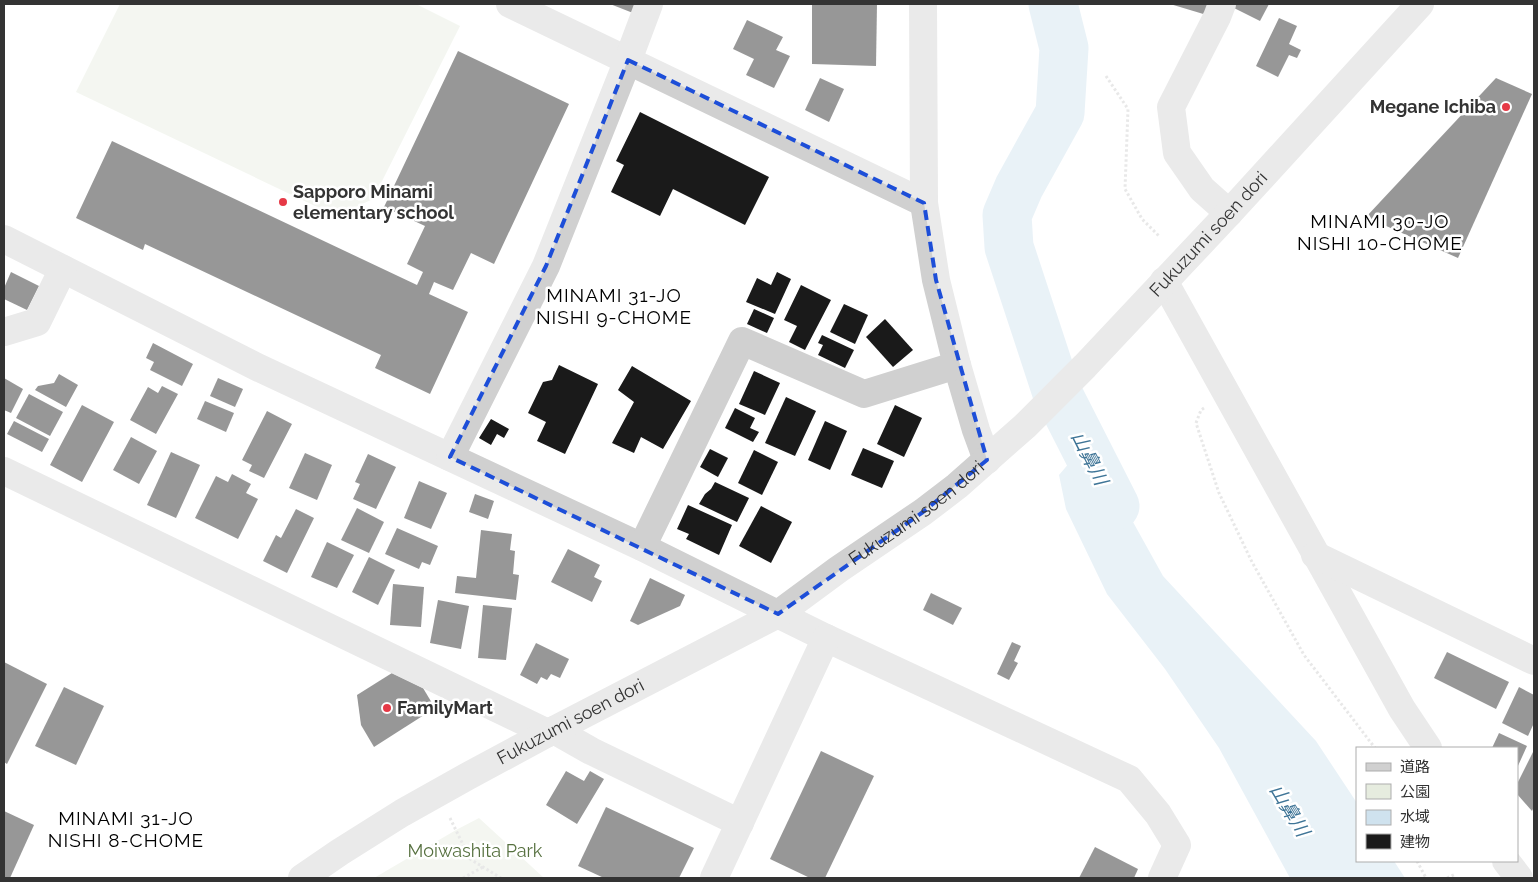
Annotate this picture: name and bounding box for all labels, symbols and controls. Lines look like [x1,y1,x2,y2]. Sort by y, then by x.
place label: Megane Ichiba [1370,96,1496,117]
marker: Megane Ichiba [1500,101,1512,113]
street label: Fukuzumi soen dori [1145,167,1271,301]
place label: Sapporo Minami elementary school [293,181,454,223]
marker: Sapporo Minami elementary school [277,196,289,208]
district label: MINAMI 30-JO NISHI 10-CHOME [1297,210,1463,254]
district label: MINAMI 31-JO NISHI 9-CHOME [536,284,692,328]
water label: 山鼻川 [1067,428,1114,490]
street label: Fukuzumi soen dori [844,456,988,569]
street label: Fukuzumi soen dori [493,674,647,768]
place label: FamilyMart [397,697,493,718]
marker: FamilyMart [381,702,393,714]
legend [1356,747,1518,862]
text: 道路 [1400,758,1430,776]
water label: 山鼻川 [1266,780,1315,842]
text: 公園 [1400,783,1430,801]
district label: MINAMI 31-JO NISHI 8-CHOME [48,807,204,851]
text: 水域 [1400,808,1430,826]
text: 建物 [1400,833,1430,851]
park label: Moiwashita Park [408,840,543,861]

